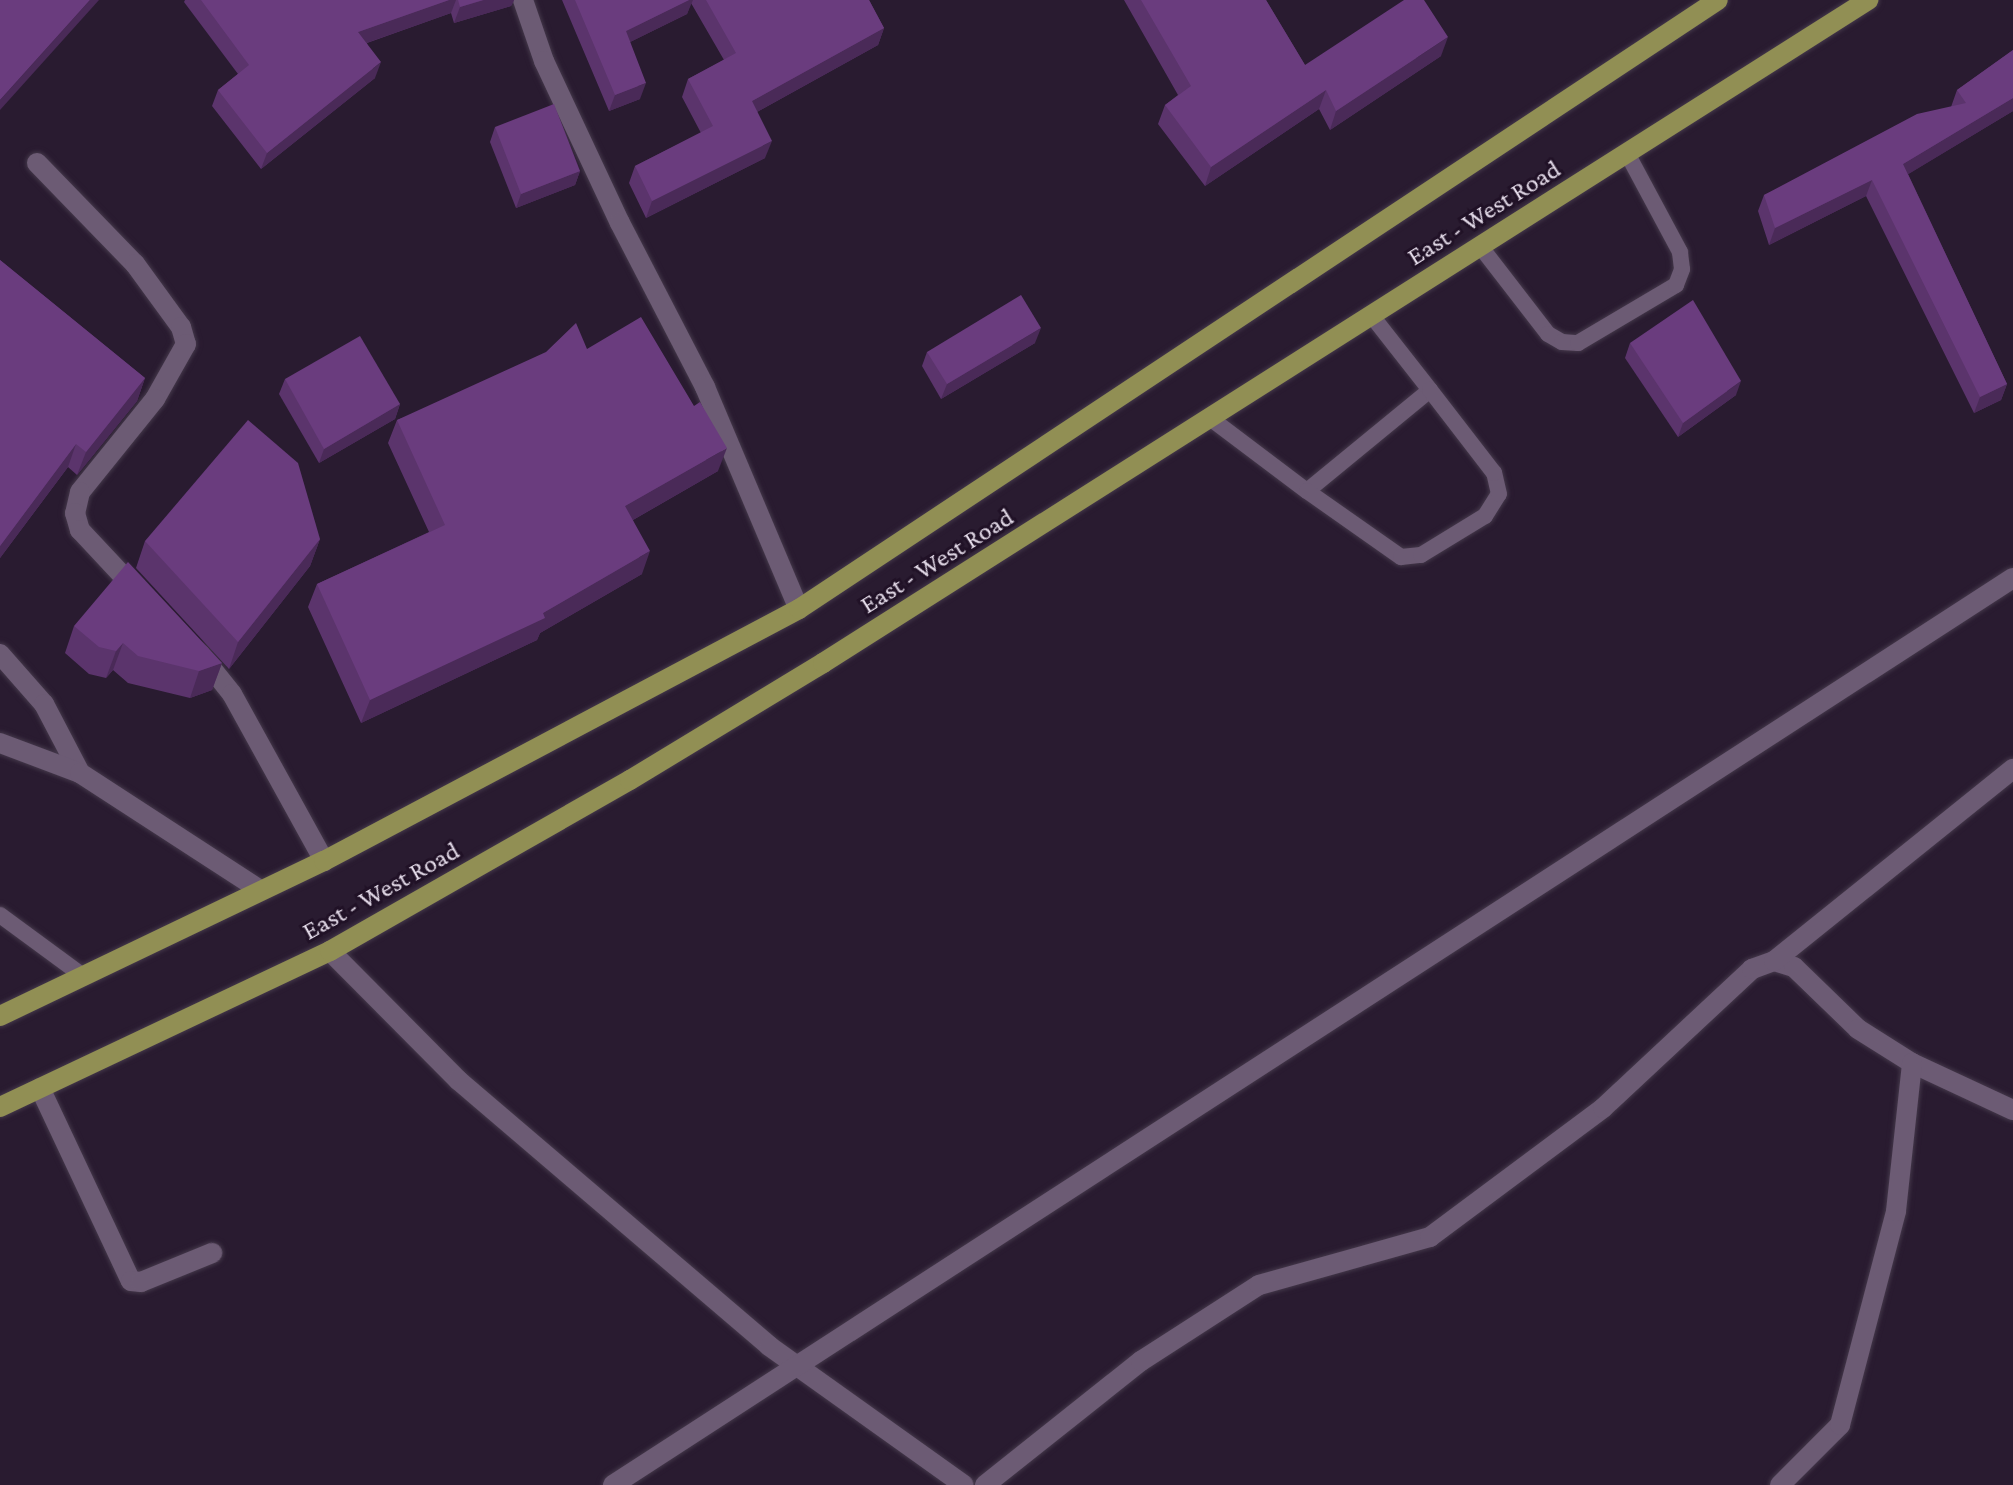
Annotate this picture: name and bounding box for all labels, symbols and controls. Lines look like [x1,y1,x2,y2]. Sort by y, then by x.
street label: East - West Road [1402,153,1566,273]
street label: East - West Road [855,501,1019,621]
street label: East - West Road [297,835,465,947]

